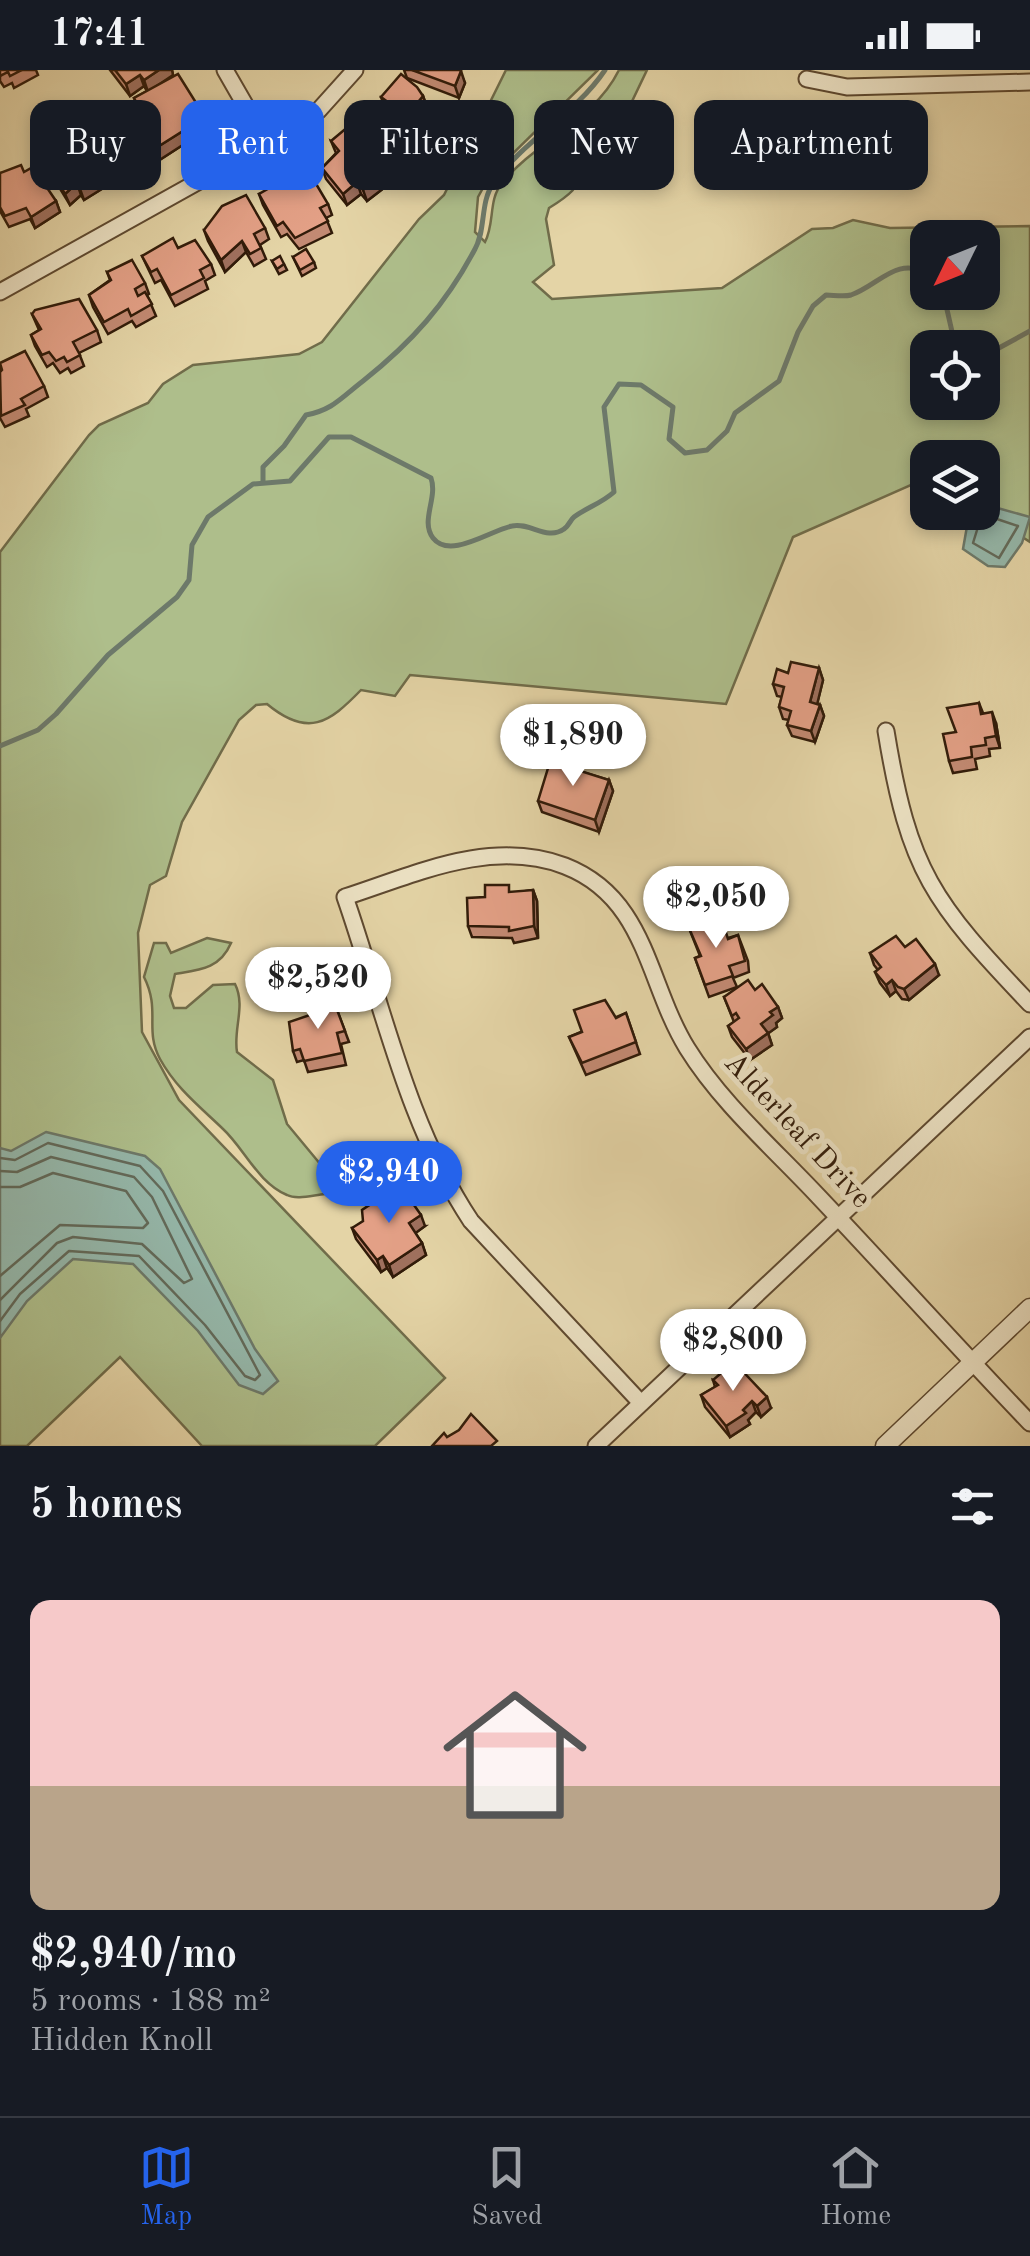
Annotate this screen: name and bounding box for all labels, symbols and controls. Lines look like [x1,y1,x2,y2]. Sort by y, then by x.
text: 17:41 [50,16,149,54]
chip: Buy [30,100,161,190]
chip: Rent [181,100,324,190]
chip: Filters [344,100,514,190]
chip: New [534,100,674,190]
chip: Apartment [694,100,928,190]
north arrow [910,220,1000,310]
map controls [910,220,1000,530]
button: locate [910,330,1000,420]
button: layers [910,440,1000,530]
pin: $1,890 [492,704,654,789]
text: $1,890 [522,720,624,752]
pin: $2,050 [635,866,797,951]
text: $2,050 [665,882,767,914]
pin: $2,520 [237,947,399,1032]
text: $2,520 [267,963,369,995]
street label: Alderleaf Drive [718,1048,876,1214]
pin: $2,940 [308,1141,470,1226]
text: $2,940 [338,1157,440,1189]
pin: $2,800 [652,1309,814,1394]
text: $2,800 [682,1325,784,1357]
icon: filters [945,1479,1000,1534]
text: 5 homes [30,1485,182,1527]
icon: home [425,1665,605,1845]
text: $2,940/mo [30,1935,237,1977]
text: 5 rooms · 188 m² [30,1986,271,2018]
text: Hidden Knoll [30,2026,213,2058]
tab: Map [139,2140,194,2235]
tab: Saved [471,2140,543,2235]
tab: Home [820,2140,891,2235]

